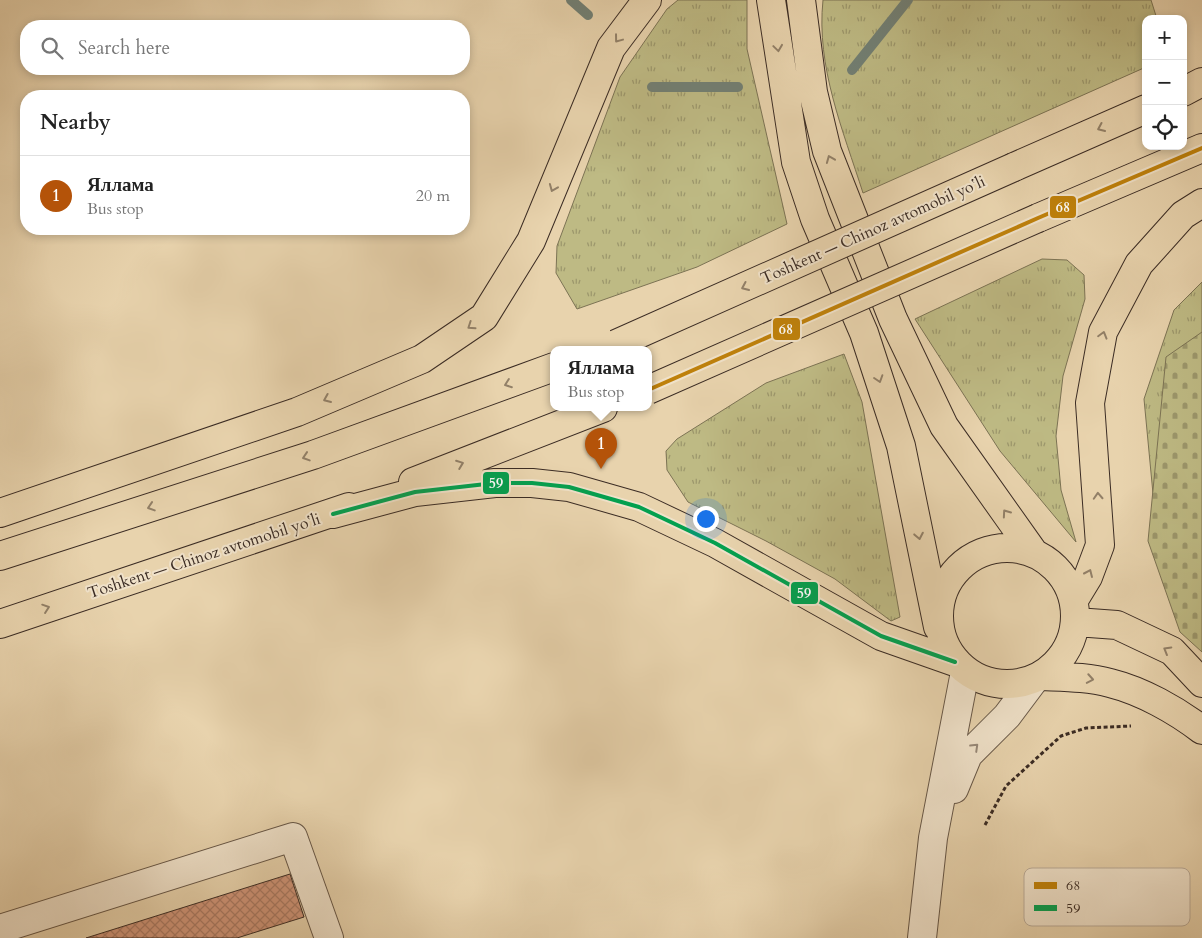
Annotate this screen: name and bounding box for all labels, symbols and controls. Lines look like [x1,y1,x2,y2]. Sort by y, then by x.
map controls [1142,15,1187,150]
button: + [1142,15,1187,60]
search box [20,20,470,75]
one-way arrow [615,33,623,42]
icon: search [38,34,66,62]
text: Search here [78,35,170,61]
one-way arrow [772,45,783,53]
button: − [1142,60,1187,105]
button: locate [1142,105,1187,150]
text: Nearby [40,108,111,137]
one-way arrow [1097,122,1106,133]
one-way arrow [826,155,837,164]
street label: Toshkent — Chinoz avtomobil yoʻli [757,170,989,290]
text: Яллама [87,172,154,198]
one-way arrow [549,183,559,191]
text: 1 [52,185,60,207]
text: 20 m [416,185,450,207]
line badge: 68 [1049,195,1077,219]
text: Bus stop [87,198,144,220]
text: 68 [1056,198,1070,217]
one-way arrow [741,280,750,291]
line badge: 68 [772,317,801,341]
one-way arrow [468,320,477,329]
text: 68 [779,320,793,339]
one-way arrow [1098,332,1108,340]
popup [550,346,652,411]
text: Яллама [568,355,634,381]
one-way arrow [873,374,883,383]
one-way arrow [504,378,512,388]
text: Bus stop [568,381,624,403]
one-way arrow [323,393,332,404]
pin: 1 [585,428,617,469]
one-way arrow [302,451,310,461]
one-way arrow [455,460,464,470]
line badge: 59 [482,471,510,495]
text: 59 [489,474,503,493]
one-way arrow [1092,492,1103,500]
one-way arrow [147,501,156,511]
your location [693,506,719,532]
street label: Toshkent — Chinoz avtomobil yoʻli [85,508,324,604]
one-way arrow [1003,509,1012,519]
one-way arrow [913,532,924,541]
one-way arrow [1082,569,1093,578]
line badge: 59 [790,581,819,605]
text: 59 [797,584,811,603]
one-way arrow [41,604,50,614]
one-way arrow [1164,646,1173,656]
one-way arrow [1086,674,1095,684]
one-way arrow [970,744,979,753]
legend [1024,868,1190,926]
text: 68 [1066,876,1080,895]
text: 59 [1066,899,1080,918]

